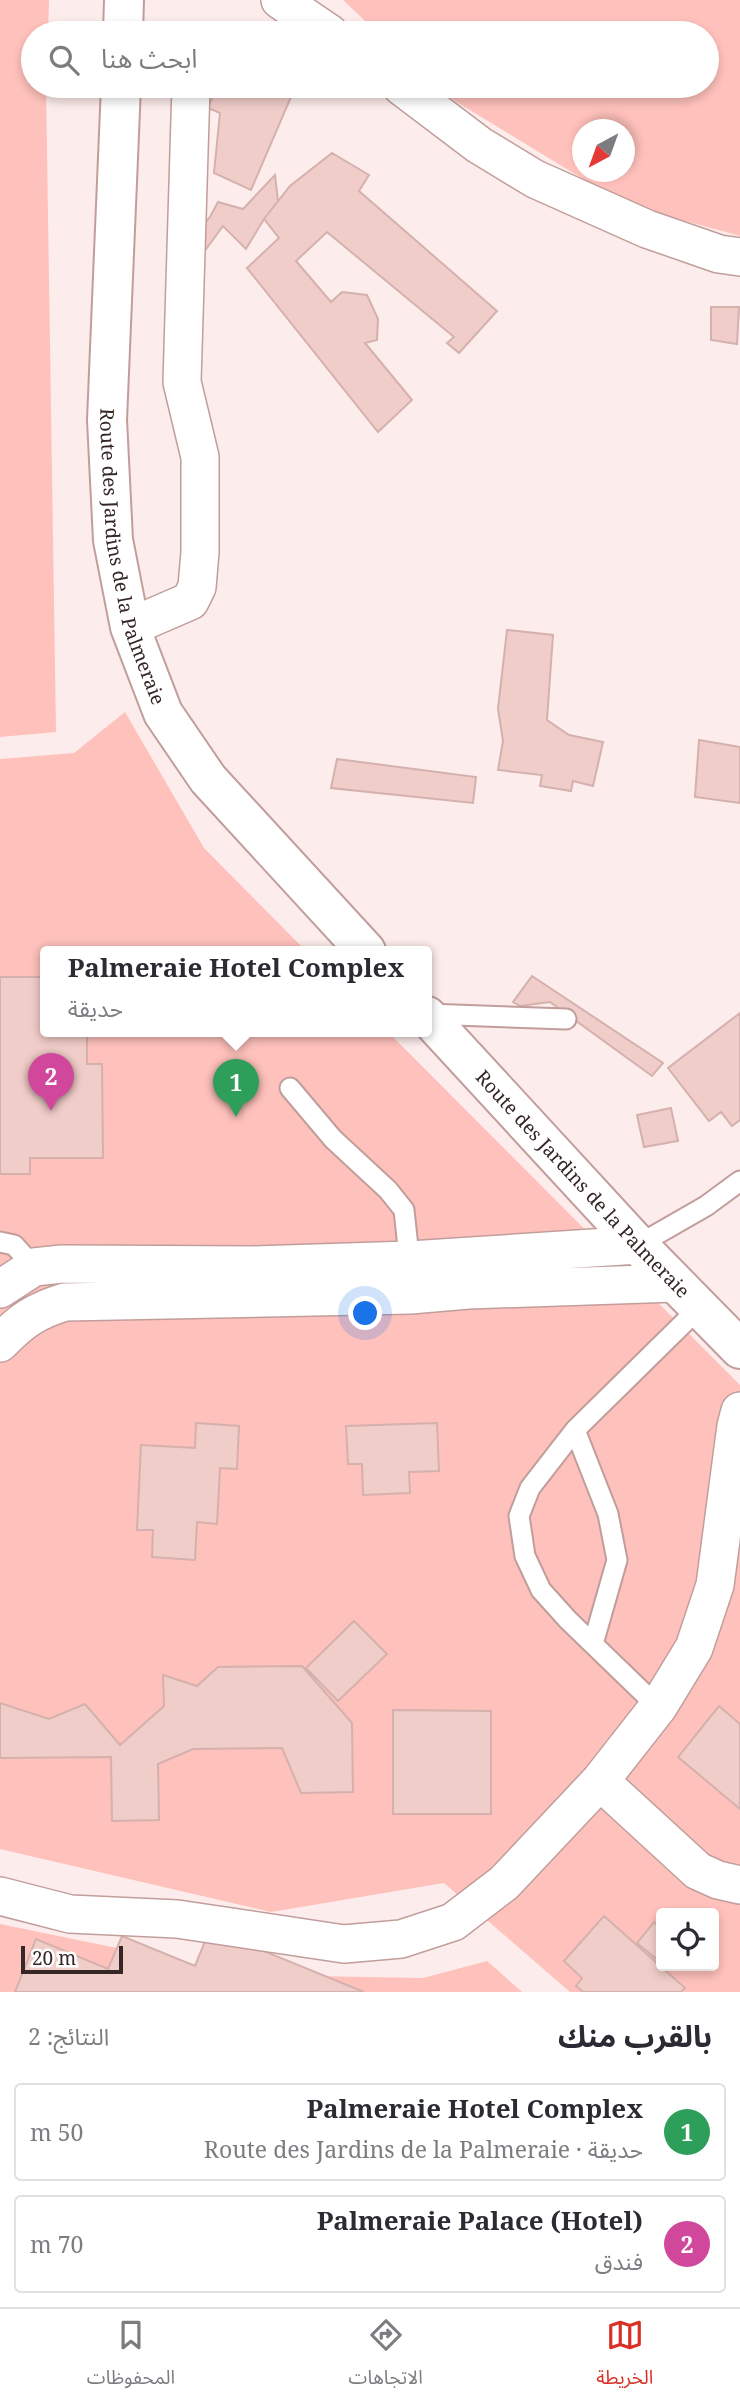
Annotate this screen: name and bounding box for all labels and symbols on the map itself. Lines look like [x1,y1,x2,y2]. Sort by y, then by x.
north arrow [572,119,635,182]
street label: Route des Jardins de la Palmeraie [94,408,172,709]
pin: 2 [28,1053,74,1111]
pin: 1 [213,1059,259,1117]
street label: Route des Jardins de la Palmeraie [470,1064,696,1303]
your location [348,1296,382,1330]
scale bar [21,1943,122,1975]

